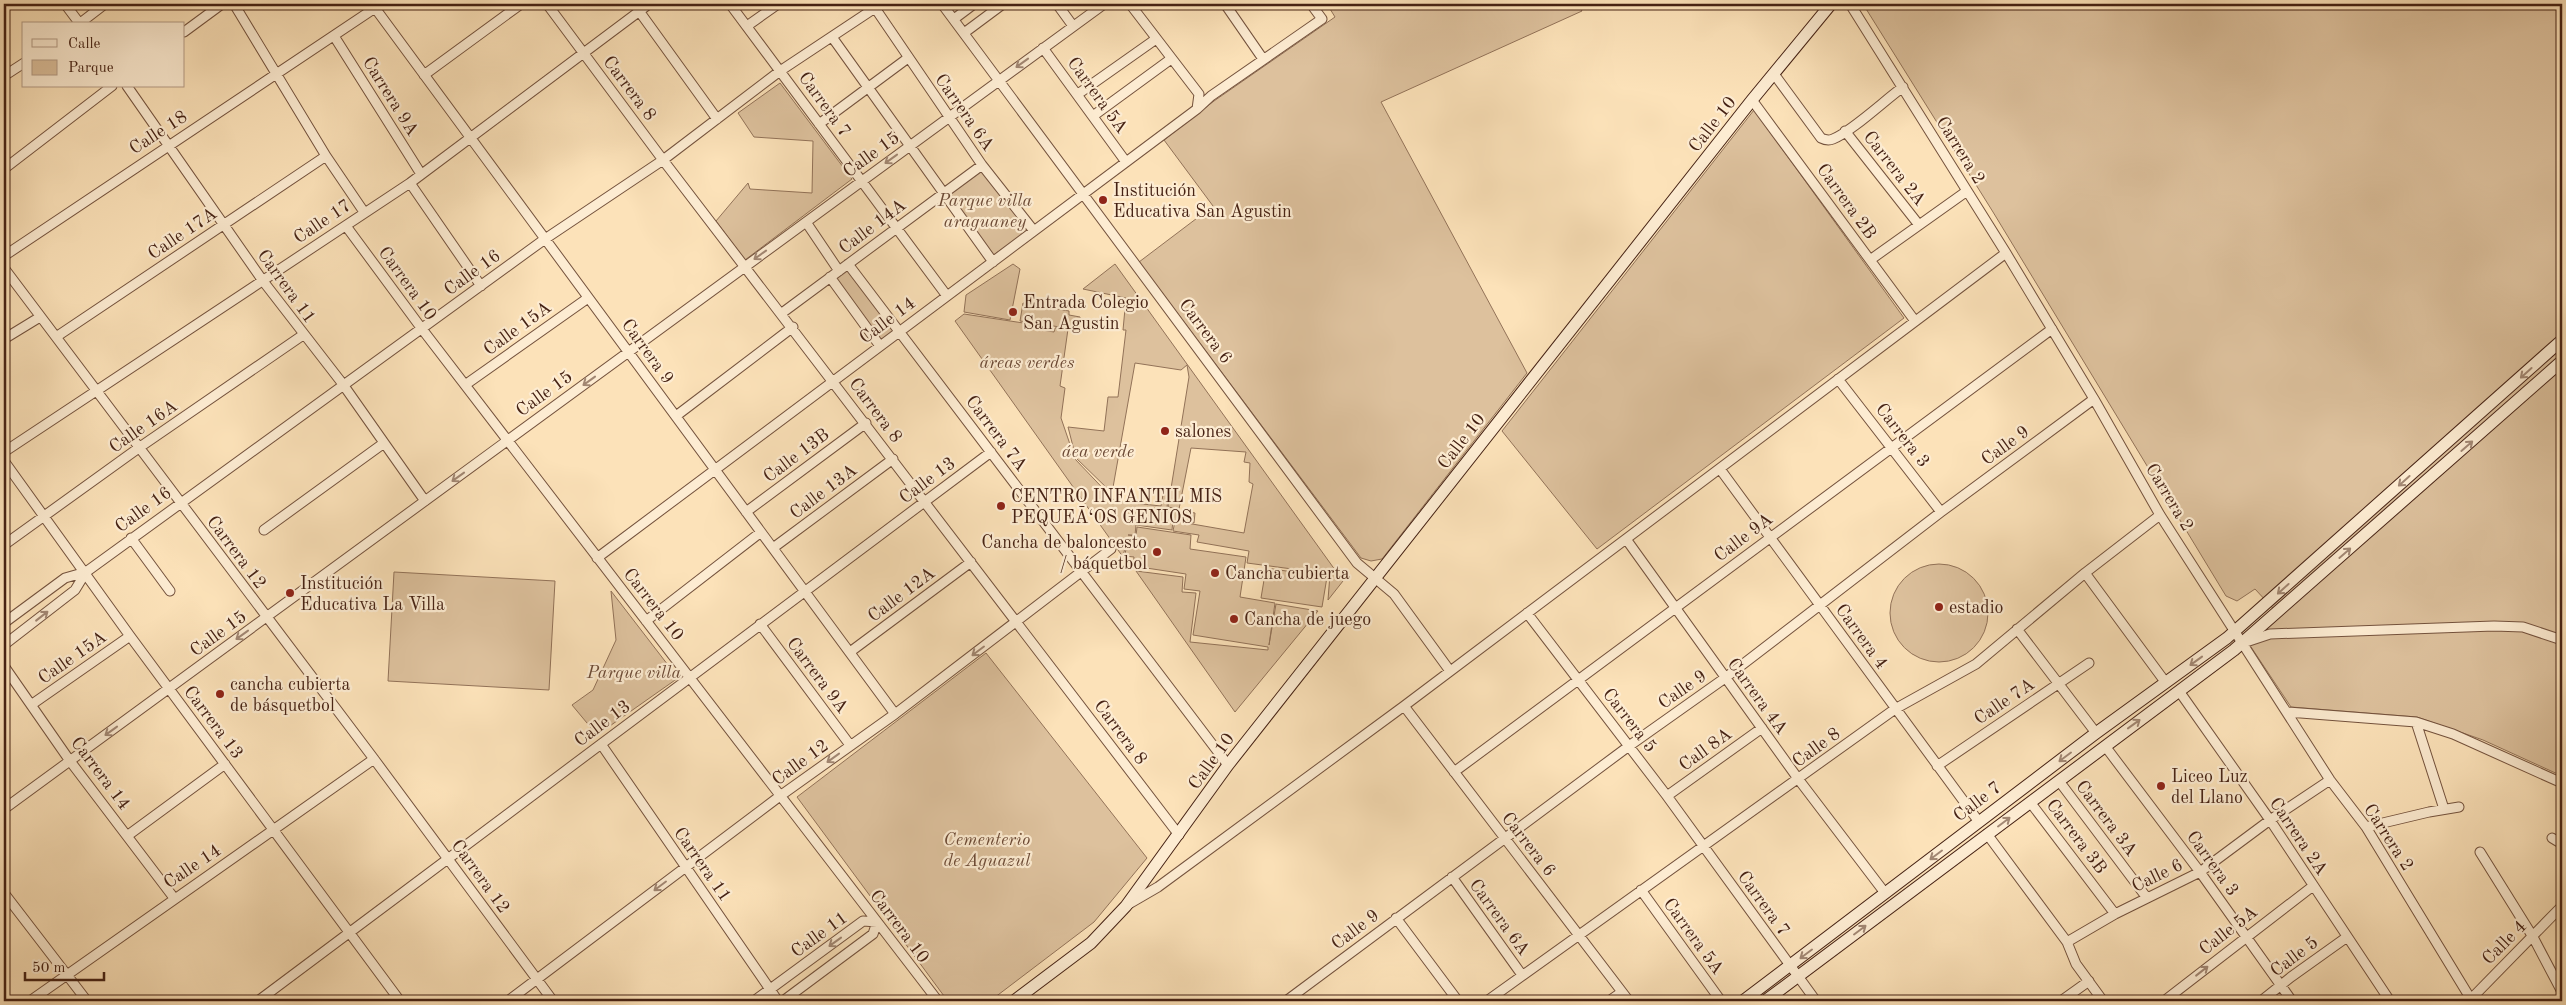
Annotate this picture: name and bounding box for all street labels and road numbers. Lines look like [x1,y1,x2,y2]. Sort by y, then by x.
street label: Carrera 8 [599,53,659,124]
street label: Carrera 9A [359,54,422,139]
street label: Carrera 5A [1064,54,1131,137]
street label: Carrera 7 [795,69,854,141]
street label: Carrera 6A [931,71,997,155]
street label: Calle 10 [1686,94,1740,156]
street label: Calle 18 [126,108,191,158]
street label: Carrera 2 [1932,114,1988,187]
street label: Calle 15 [840,128,903,181]
street label: Carrera 2A [1860,128,1929,210]
street label: Carrera 2B [1813,161,1879,243]
street label: Calle 17 [291,196,354,247]
street label: Calle 14A [836,196,910,258]
street label: Calle 17A [145,204,220,263]
street label: Carrera 10 [375,243,440,324]
street label: Carrera 11 [254,246,319,327]
street label: Calle 16 [441,246,504,299]
street label: Calle 14 [856,294,919,348]
street label: Carrera 6 [1175,296,1235,367]
street label: Calle 15A [480,298,555,359]
street label: Carrera 9 [618,316,677,388]
street label: Calle 15 [513,367,576,420]
street label: Carrera 8 [845,375,905,446]
street label: Carrera 7A [962,392,1030,475]
street label: Calle 16A [106,397,181,457]
street label: Carrera 3 [1872,400,1933,471]
street label: Calle 10 [1435,411,1489,473]
street label: Calle 9 [1978,423,2033,469]
street label: Calle 13B [760,425,833,486]
street label: Calle 13 [896,454,959,508]
street label: Carrera 2 [2142,460,2196,535]
street label: Calle 13A [787,461,861,523]
street label: Calle 16 [112,483,175,536]
street label: Calle 9A [1711,510,1776,566]
street label: Carrera 12 [203,513,269,592]
street label: Calle 12A [865,564,939,626]
street label: Carrera 10 [620,565,687,644]
street label: Carrera 4 [1832,601,1891,673]
street label: Calle 15 [187,607,250,660]
street label: Calle 15A [35,628,110,688]
street label: Carrera 9A [783,634,851,717]
street label: Carrera 4A [1724,655,1791,738]
street label: Calle 9 [1655,667,1710,713]
street label: Calle 7A [1971,675,2038,728]
street label: Carrera 13 [180,683,246,762]
street label: Carrera 5 [1599,685,1660,756]
street label: Calle 13 [571,697,634,751]
street label: Carrera 8 [1090,697,1150,768]
street label: Call 8A [1676,725,1735,775]
street label: Calle 8 [1789,725,1844,771]
street label: Calle 10 [1185,730,1238,793]
street label: Carrera 14 [67,734,133,813]
street label: Calle 12 [769,736,832,789]
street label: Carrera 3A [2072,777,2140,860]
street label: Calle 7 [1950,778,2005,825]
street label: Carrera 2A [2266,794,2331,879]
street label: Carrera 3B [2042,796,2110,877]
street label: Carrera 2 [2360,801,2416,874]
street label: Carrera 6 [1498,809,1559,880]
street label: Carrera 11 [670,824,734,905]
street label: Carrera 3 [2183,828,2242,900]
street label: Carrera 12 [448,836,513,917]
street label: Calle 14 [161,841,224,892]
street label: Calle 6 [2129,856,2186,896]
street label: Carrera 7 [1734,868,1793,940]
street label: Carrera 6A [1466,876,1533,959]
street label: Carrera 10 [866,887,932,966]
street label: Carrera 5A [1660,895,1727,978]
street label: Calle 5A [2196,903,2261,959]
street label: Calle 9 [1328,906,1383,953]
street label: Calle 11 [788,908,851,961]
street label: Calle 4 [2479,917,2530,968]
street label: Calle 5 [2267,933,2322,980]

